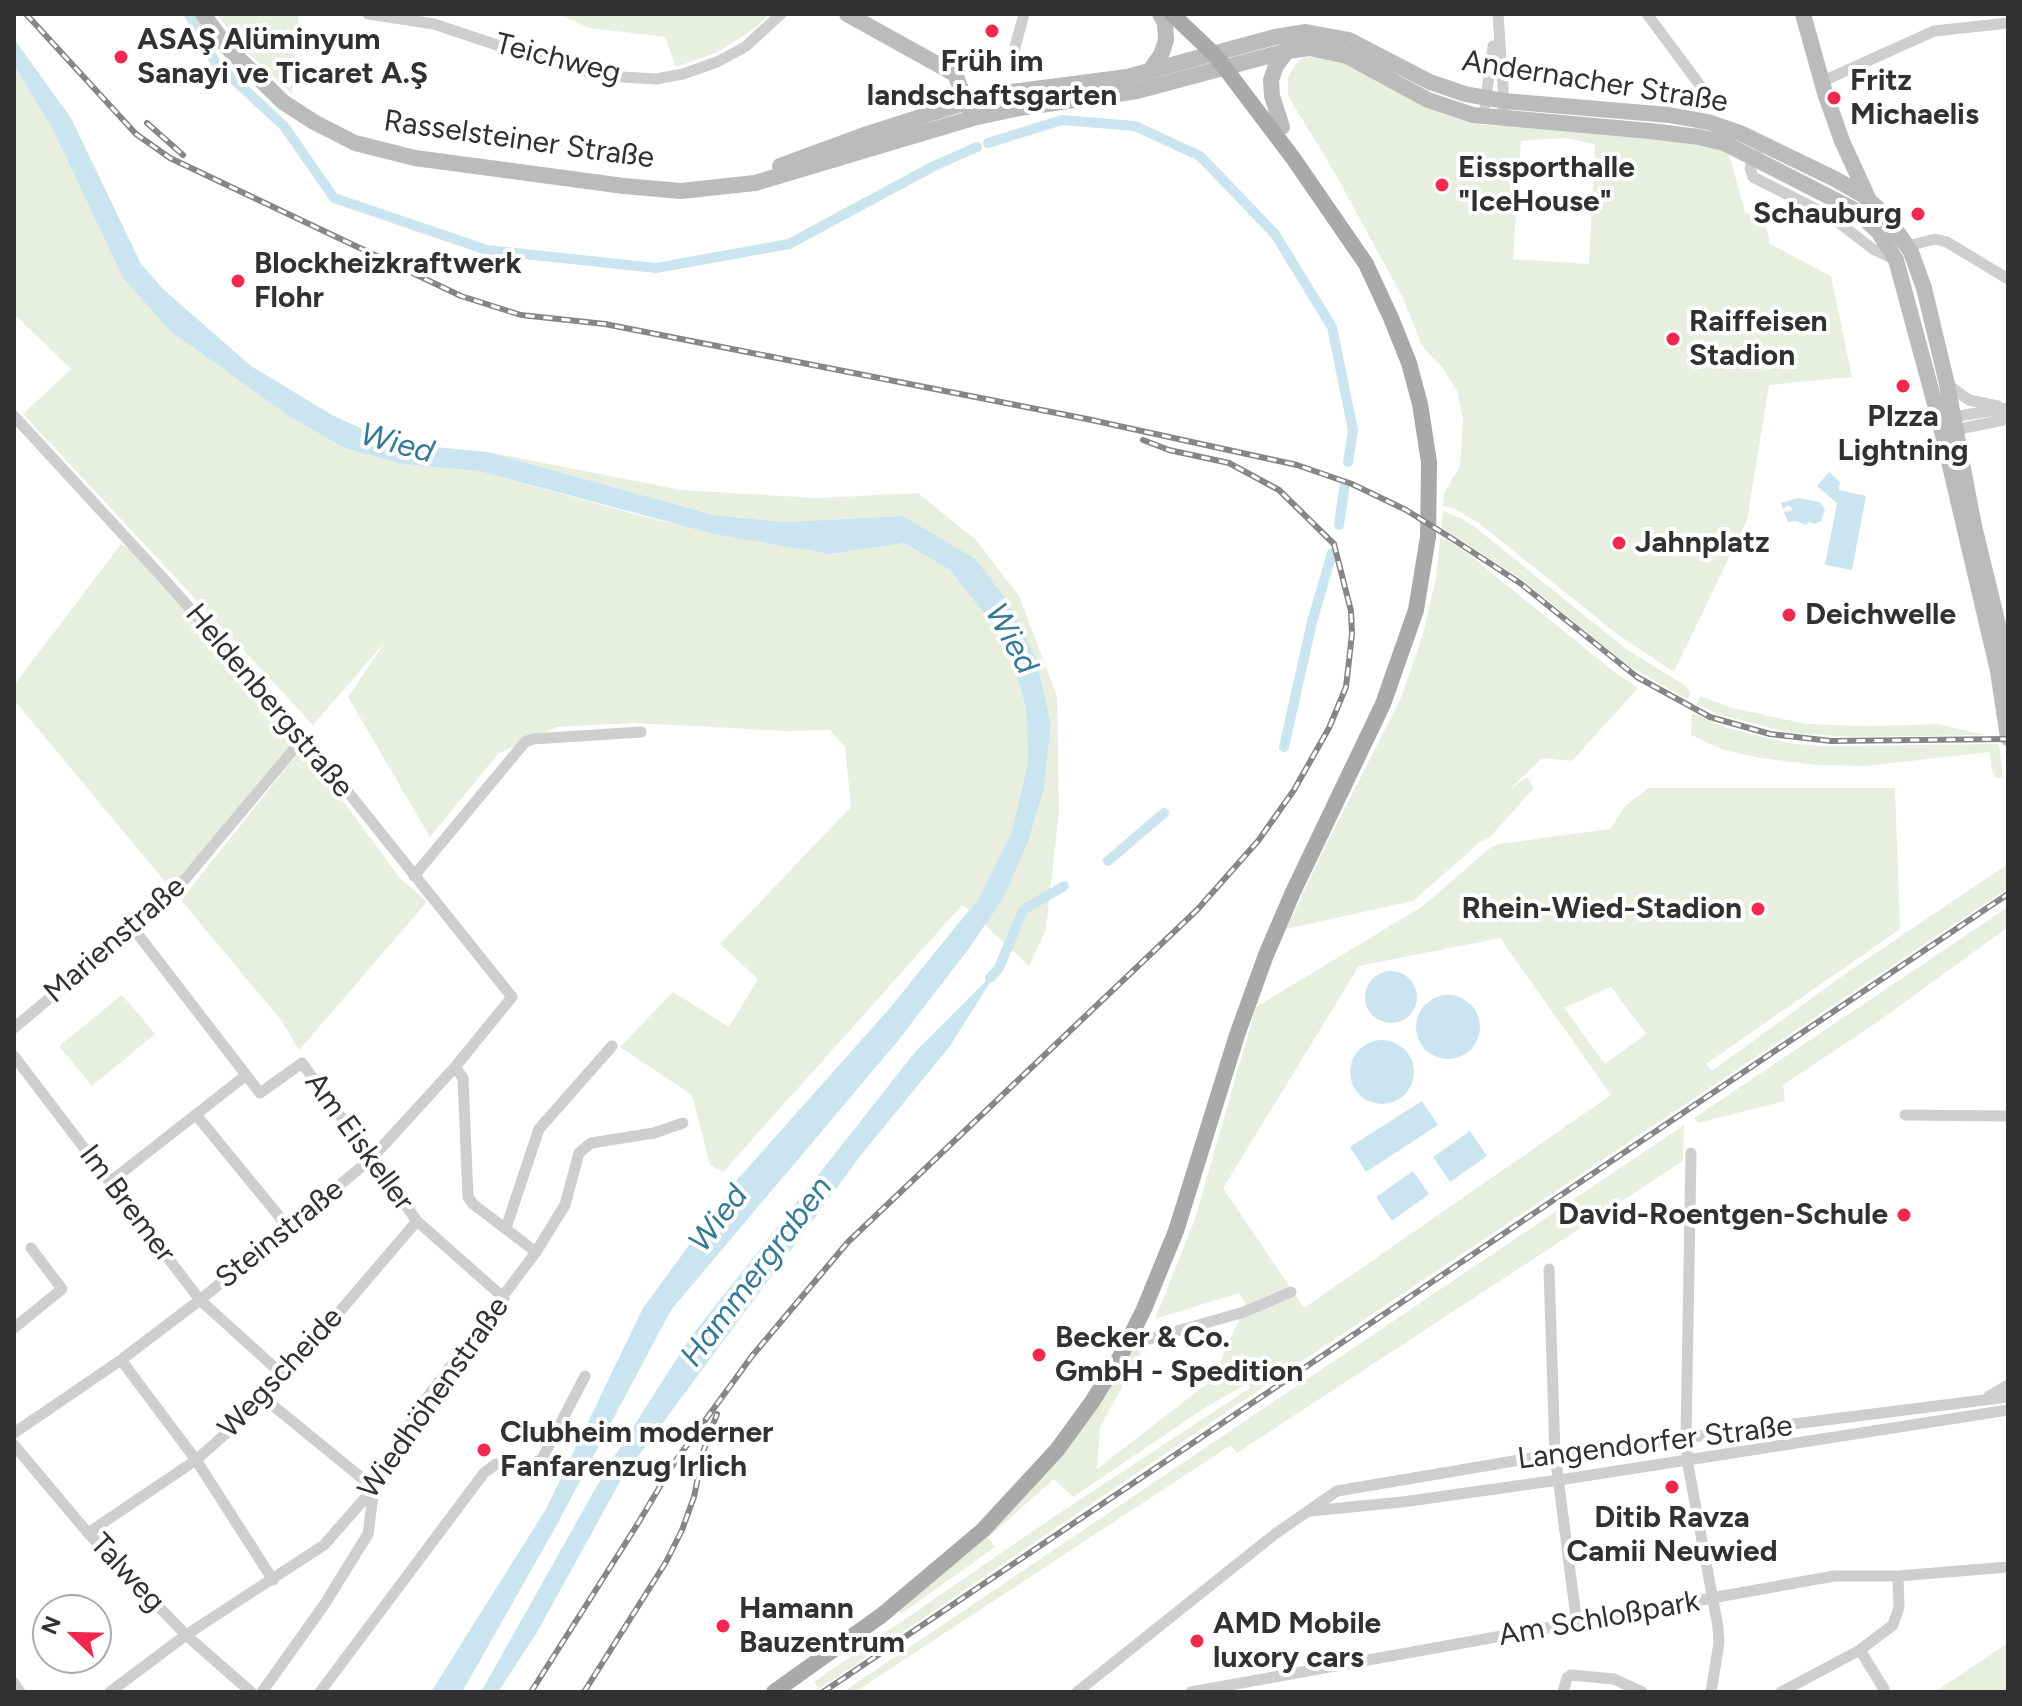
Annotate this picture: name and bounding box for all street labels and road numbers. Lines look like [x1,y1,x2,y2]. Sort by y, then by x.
street label: Teichweg [492,26,624,92]
street label: Andernacher Straße [1460,43,1730,121]
street label: Rasselsteiner Straße [381,103,657,177]
street label: Heldenbergstraße [177,597,361,805]
street label: Marienstraße [37,869,193,1011]
street label: Am Eiskeller [297,1066,421,1218]
street label: Im Bremer [71,1138,183,1270]
street label: Steinstraße [209,1172,351,1296]
street label: Wiedhöhenstraße [351,1290,517,1506]
street label: Wegscheide [211,1300,351,1446]
street label: Langendorfer Straße [1515,1408,1795,1478]
street label: Talweg [82,1526,172,1620]
street label: Am Schloßpark [1496,1584,1702,1654]

